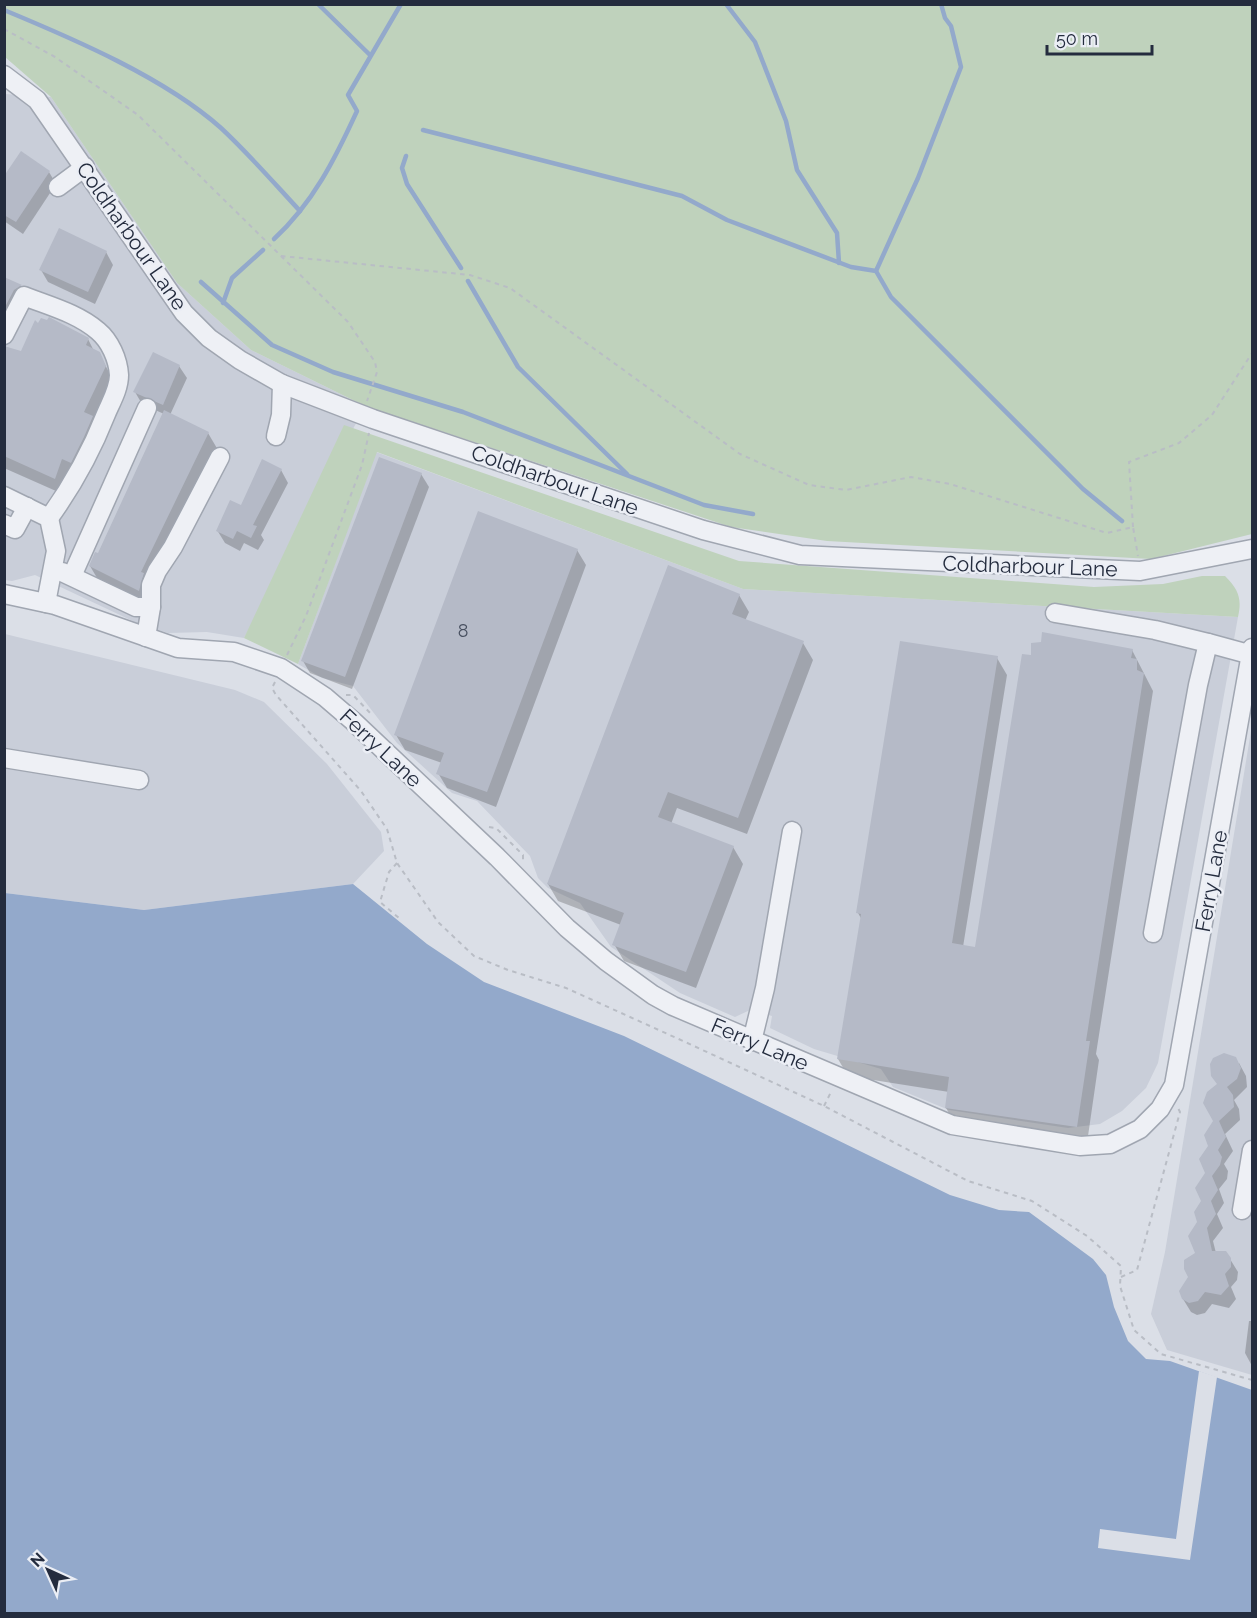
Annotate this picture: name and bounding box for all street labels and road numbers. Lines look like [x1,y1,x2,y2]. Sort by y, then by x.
street label: Coldharbour Lane [72,157,192,315]
street label: Coldharbour Lane [468,440,642,520]
street label: Coldharbour Lane [942,550,1118,582]
street label: Ferry Lane [335,704,427,792]
street label: Ferry Lane [1190,828,1232,934]
street label: Ferry Lane [708,1012,812,1076]

